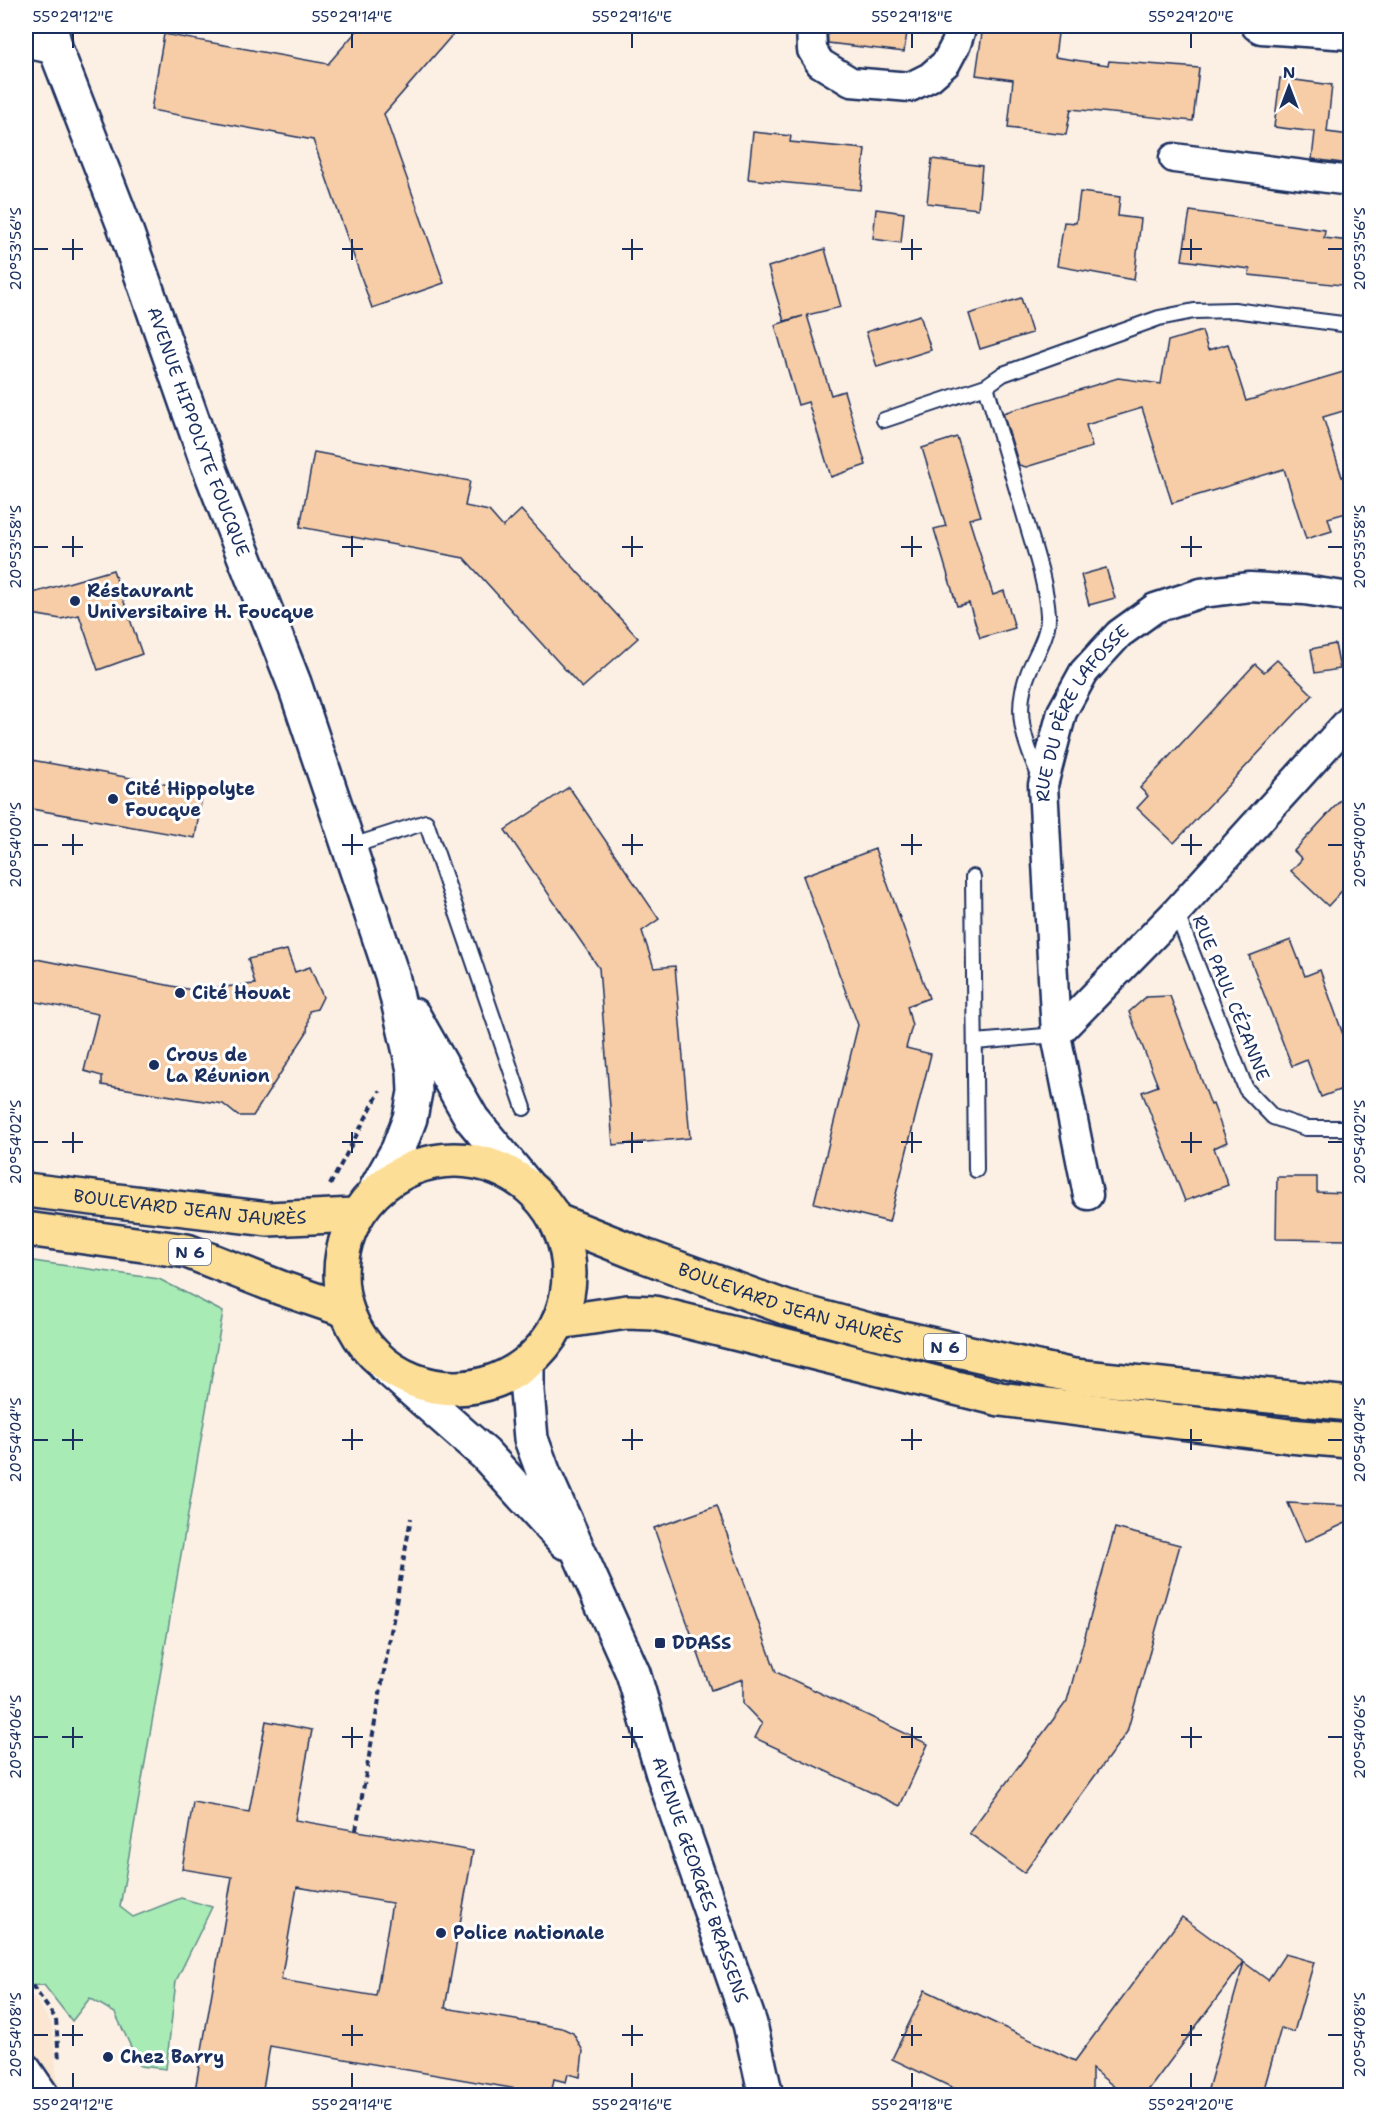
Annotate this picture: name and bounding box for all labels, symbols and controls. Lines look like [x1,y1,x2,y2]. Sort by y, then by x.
text: 55°29'12"E [33,7,113,27]
text: 55°29'14"E [312,7,392,27]
text: 55°29'16"E [592,7,672,27]
text: 55°29'18"E [871,7,953,27]
text: 55°29'20"E [1148,7,1234,27]
north arrow [1259,57,1319,117]
text: N [1283,62,1295,83]
text: 20°53'56"S [6,207,26,291]
text: 20°53'56"S [1350,207,1370,291]
street label: AVENUE HIPPOLYTE FOUCQUE [142,304,255,560]
text: 20°53'58"S [6,505,26,589]
text: 20°53'58"S [1350,505,1370,589]
place label: Réstaurant Universitaire H. Foucque [87,579,314,624]
marker: Réstaurant Universitaire H. Foucque [68,594,82,608]
street label: RUE DU PÈRE LAFOSSE [1030,619,1134,803]
place label: Cité Hippolyte Foucque [125,777,255,822]
marker: Cité Hippolyte Foucque [106,792,120,806]
text: 20°54'00"S [6,802,26,888]
text: 20°54'00"S [1350,802,1370,888]
street label: RUE PAUL CÉZANNE [1187,912,1275,1084]
place label: Cité Houat [192,981,291,1005]
marker: Cité Houat [173,986,187,1000]
place label: Crous de La Réunion [166,1043,270,1088]
marker: Crous de La Réunion [147,1058,161,1072]
text: 20°54'02"S [6,1100,26,1184]
text: 20°54'02"S [1350,1100,1370,1184]
street label: BOULEVARD JEAN JAURÈS [72,1184,307,1232]
road number: N 6 [169,1239,211,1265]
street label: BOULEVARD JEAN JAURÈS [675,1257,905,1350]
road number: N 6 [924,1334,966,1360]
text: 20°54'04"S [6,1397,26,1483]
text: 20°54'04"S [1350,1397,1370,1483]
place label: DDASS [672,1631,731,1655]
marker: DDASS [653,1636,667,1650]
text: 20°54'06"S [6,1695,26,1779]
text: 20°54'06"S [1350,1695,1370,1779]
street label: AVENUE GEORGES BRASSENS [647,1754,754,2006]
place label: Police nationale [453,1921,605,1945]
marker: Police nationale [434,1926,448,1940]
text: 20°54'08"S [6,1992,26,2078]
text: 20°54'08"S [1350,1992,1370,2078]
place label: Chez Barry [120,2045,224,2069]
marker: Chez Barry [101,2050,115,2064]
text: 55°29'12"E [33,2095,113,2115]
text: 55°29'14"E [312,2095,392,2115]
text: 55°29'16"E [592,2095,672,2115]
text: 55°29'18"E [871,2095,953,2115]
text: 55°29'20"E [1148,2095,1234,2115]

